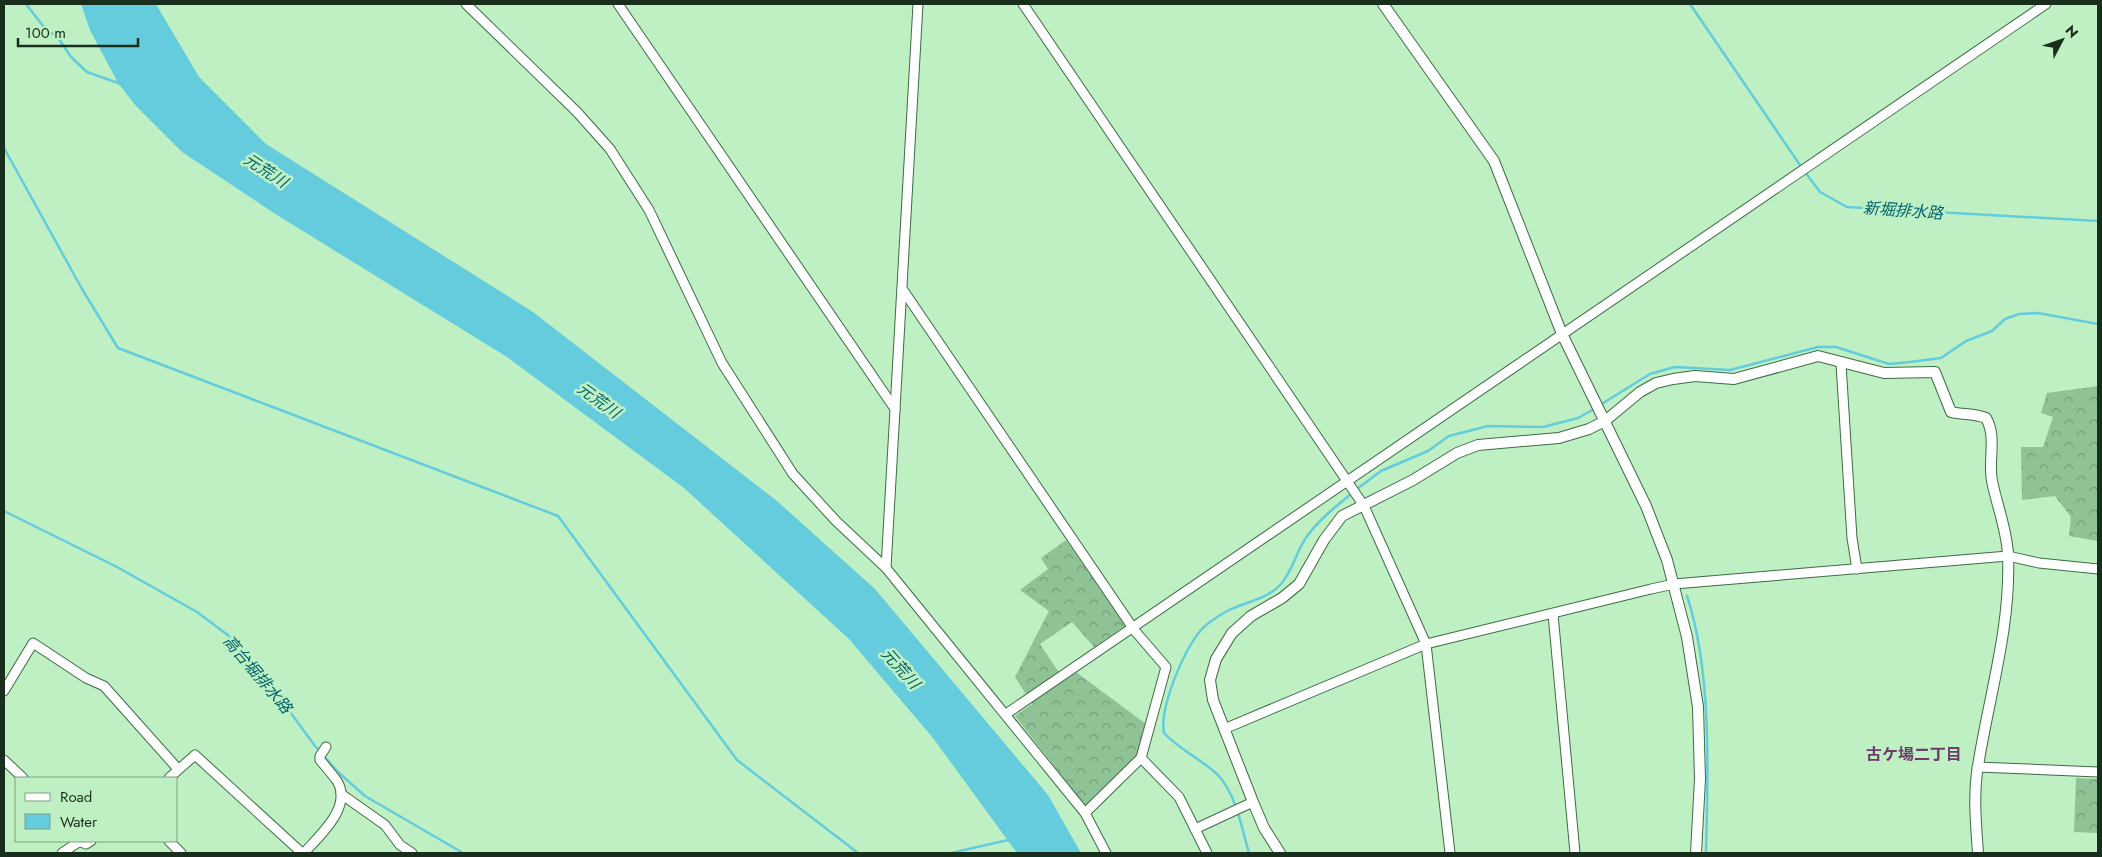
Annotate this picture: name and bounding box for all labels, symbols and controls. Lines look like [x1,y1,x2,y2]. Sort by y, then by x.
scale bar [18,15,138,47]
north arrow [2037,15,2087,65]
text: N [2061,21,2083,42]
text: 100 m [25,22,66,44]
water label: 元荒川 [239,148,294,194]
water label: 新堀排水路 [1862,196,1946,225]
water label: 元荒川 [573,377,626,425]
water label: 高台堀排水路 [218,630,299,720]
water label: 元荒川 [876,643,927,695]
district label: 古ケ場二丁目 [1866,743,1962,766]
legend [15,777,178,842]
text: Road [60,786,92,808]
text: Water [60,811,98,833]

